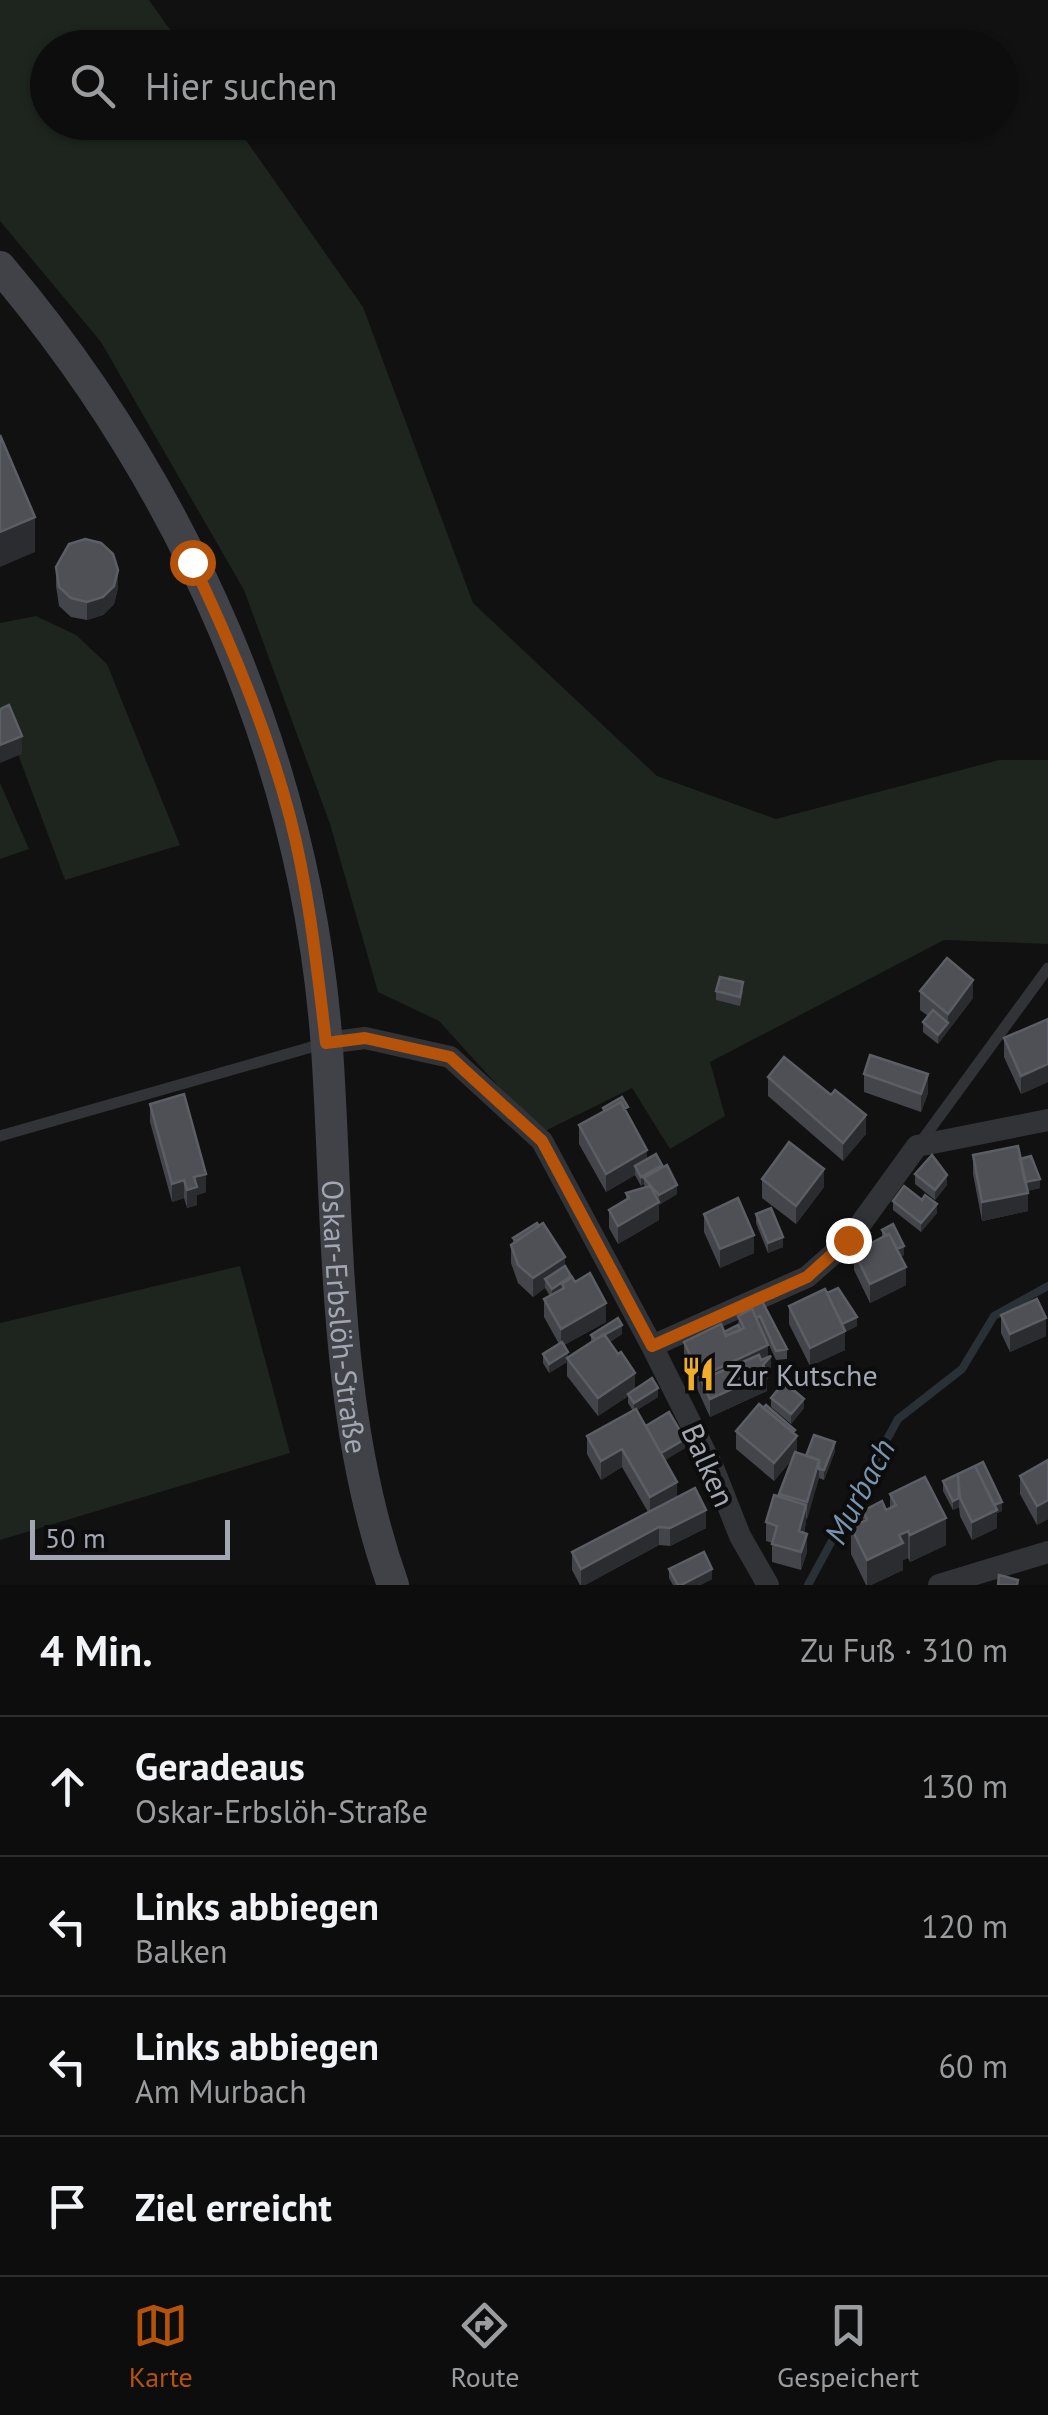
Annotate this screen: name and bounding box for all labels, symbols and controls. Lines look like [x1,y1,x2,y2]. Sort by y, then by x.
search box [30,30,1018,140]
icon: search [65,58,120,113]
text: Hier suchen [145,61,338,110]
route start [170,540,216,586]
street label: Oskar-Erbslöh-Straße [314,1179,378,1457]
route end [826,1218,872,1264]
restaurant icon: Zur Kutsche [679,1355,717,1393]
place label: Zur Kutsche [726,1355,878,1394]
street label: Balken [674,1417,744,1513]
water label: Murbach [814,1431,904,1551]
scale bar [30,1515,230,1560]
text: 50 m [45,1519,106,1556]
text: 4 Min. [40,1623,153,1678]
text: Zu Fuß · 310 m [800,1629,1008,1671]
text: Geradeaus [135,1741,305,1790]
icon: ahead [40,1759,95,1814]
text: 130 m [921,1765,1008,1807]
text: Oskar-Erbslöh-Straße [135,1790,428,1832]
text: Links abbiegen [135,1881,379,1930]
icon: left [40,1899,95,1954]
text: 120 m [921,1905,1008,1947]
text: Balken [135,1930,228,1972]
text: Links abbiegen [135,2021,379,2070]
icon: left [40,2039,95,2094]
text: 60 m [939,2045,1008,2087]
text: Am Murbach [135,2070,307,2112]
icon: arrive [40,2179,95,2234]
text: Ziel erreicht [135,2182,332,2231]
tab: Karte [129,2298,193,2395]
tab: Route [451,2298,519,2395]
tab: Gespeichert [777,2298,919,2395]

